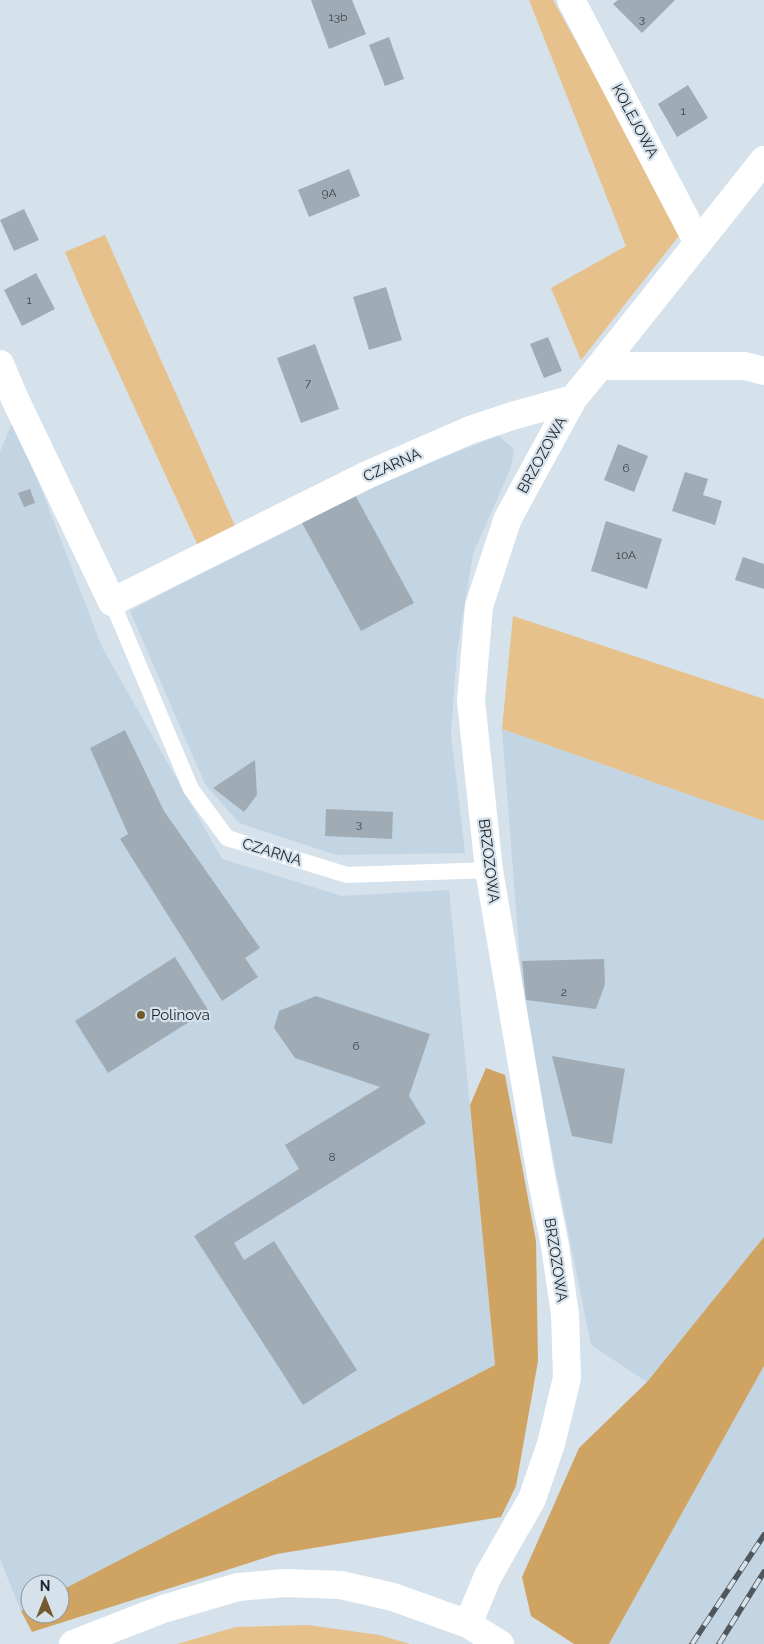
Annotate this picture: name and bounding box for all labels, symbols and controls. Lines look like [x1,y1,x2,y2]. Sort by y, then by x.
house number: 13b [329,10,347,24]
house number: 3 [639,12,645,26]
street label: KOLEJOWA [608,81,662,161]
house number: 1 [680,104,686,118]
house number: 9A [321,186,337,200]
house number: 1 [26,293,32,307]
house number: 7 [305,376,312,390]
street label: BRZOZOWA [514,413,570,497]
street label: CZARNA [360,444,424,486]
house number: 6 [622,461,630,475]
house number: 10A [616,548,636,562]
house number: 3 [356,817,362,831]
street label: BRZOZOWA [475,818,503,904]
street label: CZARNA [240,834,304,870]
house number: 2 [561,985,567,999]
place label: Polinova [151,1006,210,1024]
marker: Polinova [135,1009,147,1021]
house number: 6 [352,1039,360,1053]
house number: 8 [328,1150,336,1164]
street label: BRZOZOWA [540,1217,572,1303]
north arrow [20,1574,70,1624]
text: N [40,1578,50,1594]

